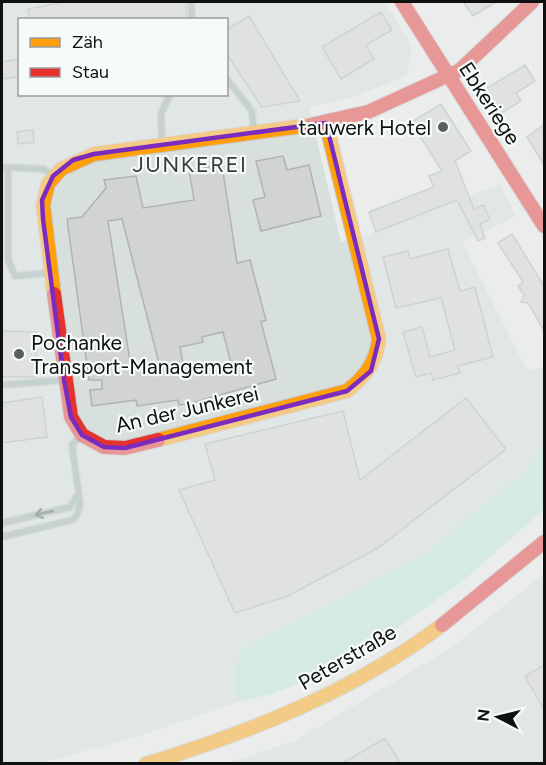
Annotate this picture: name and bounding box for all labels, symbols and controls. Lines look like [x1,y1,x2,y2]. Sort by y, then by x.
legend [18,18,228,96]
text: Zäh [72,31,103,53]
street label: Ebkeriege [454,57,526,149]
text: Stau [72,61,109,83]
place label: tauwerk Hotel [299,115,431,140]
marker: tauwerk Hotel [436,120,450,134]
district label: JUNKEREI [132,151,248,178]
place label: Pochanke Transport-Management [31,330,253,379]
marker: Pochanke Transport-Management [12,347,26,361]
street label: An der Junkerei [113,380,261,438]
one-way arrow [35,508,54,519]
street label: Peterstraße [294,619,400,695]
north arrow [468,687,528,747]
text: N [473,708,494,723]

